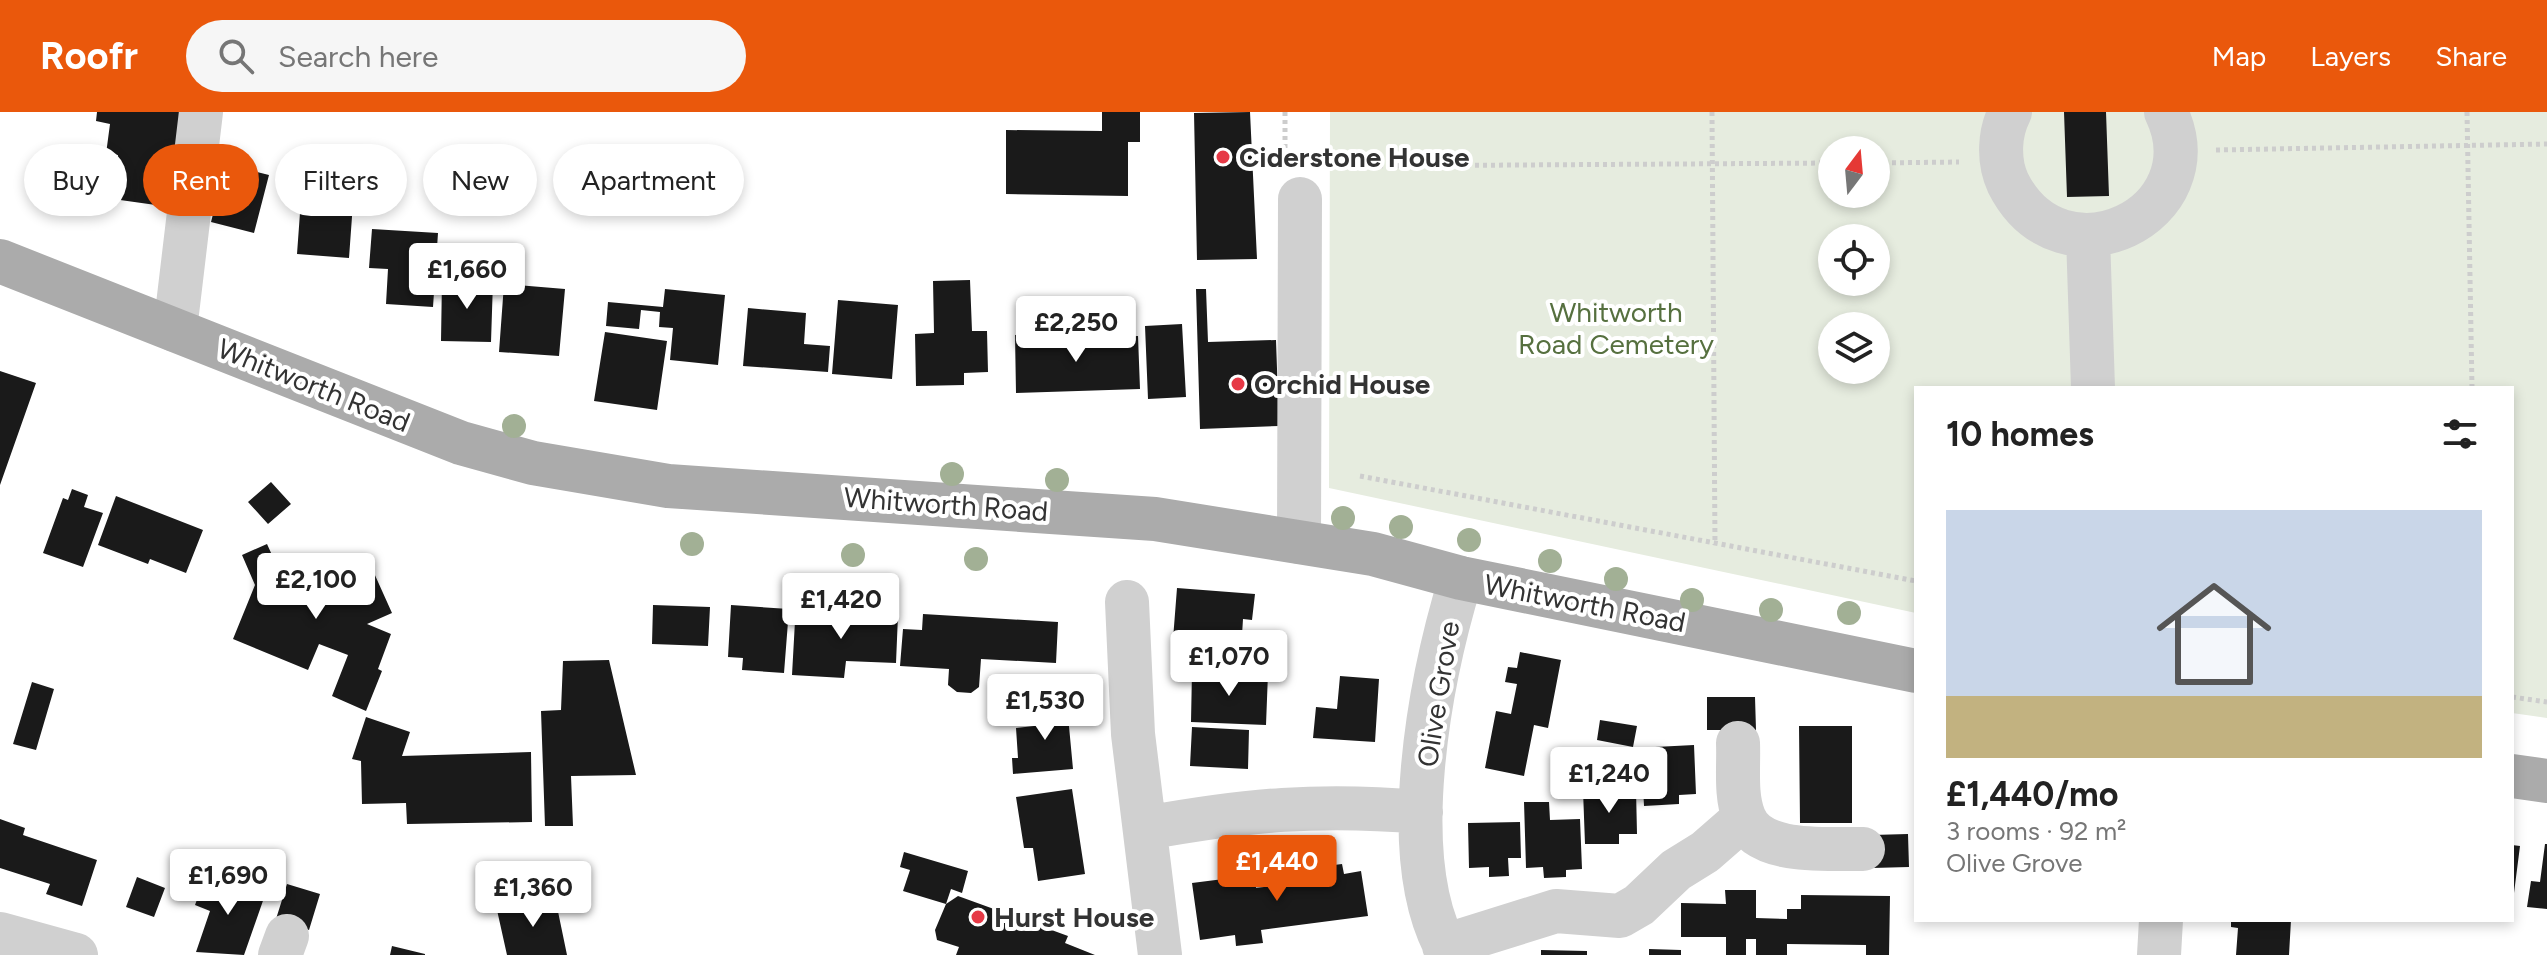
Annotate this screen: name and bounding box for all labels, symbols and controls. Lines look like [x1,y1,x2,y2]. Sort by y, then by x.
search box [186,20,746,92]
text: Roofr [40,33,138,79]
icon: search [214,34,258,78]
text: Search here [278,38,438,75]
text: Map [2212,39,2266,73]
text: Layers [2310,39,2391,73]
text: Share [2435,39,2507,73]
north arrow [1818,136,1890,208]
map controls [1818,136,1890,384]
place label: Ciderstone House [1239,140,1470,174]
chip: Buy [24,144,127,216]
chip: Rent [143,144,259,216]
chip: Filters [275,144,407,216]
chip: New [423,144,537,216]
chip: Apartment [553,144,744,216]
marker: Ciderstone House [1214,148,1232,166]
button: locate [1818,224,1890,296]
pin: £1,660 [402,243,532,311]
text: £1,660 [427,253,507,285]
park label: Whitworth Road Cemetery [1518,295,1714,361]
pin: £2,250 [1011,296,1141,364]
text: £2,250 [1034,306,1118,338]
button: layers [1818,312,1890,384]
street label: Whitworth Road [213,331,415,439]
place label: Orchid House [1254,367,1430,401]
marker: Orchid House [1229,375,1247,393]
icon: filters [2438,412,2482,456]
text: 10 homes [1946,414,2094,455]
street label: Whitworth Road [843,480,1049,528]
pin: £2,100 [251,553,381,621]
icon: home [2142,562,2286,706]
text: £2,100 [275,563,357,595]
street label: Whitworth Road [1481,567,1689,639]
pin: £1,420 [776,573,906,641]
text: £1,420 [800,583,882,615]
street label: Olive Grove [1410,619,1466,769]
pin: £1,070 [1164,630,1294,698]
text: £1,070 [1188,640,1270,672]
pin: £1,530 [980,674,1110,742]
text: £1,530 [1005,684,1085,716]
pin: £1,240 [1544,747,1674,815]
text: £1,240 [1568,757,1650,789]
text: £1,440/mo [1946,774,2118,815]
text: 3 rooms · 92 m² [1946,815,2126,847]
pin: £1,440 [1212,835,1342,903]
text: £1,440 [1236,845,1318,877]
text: Olive Grove [1946,847,2082,879]
pin: £1,690 [163,849,293,917]
text: £1,690 [188,859,268,891]
pin: £1,360 [468,861,598,929]
text: £1,360 [493,871,573,903]
place label: Hurst House [994,900,1154,934]
marker: Hurst House [969,908,987,926]

